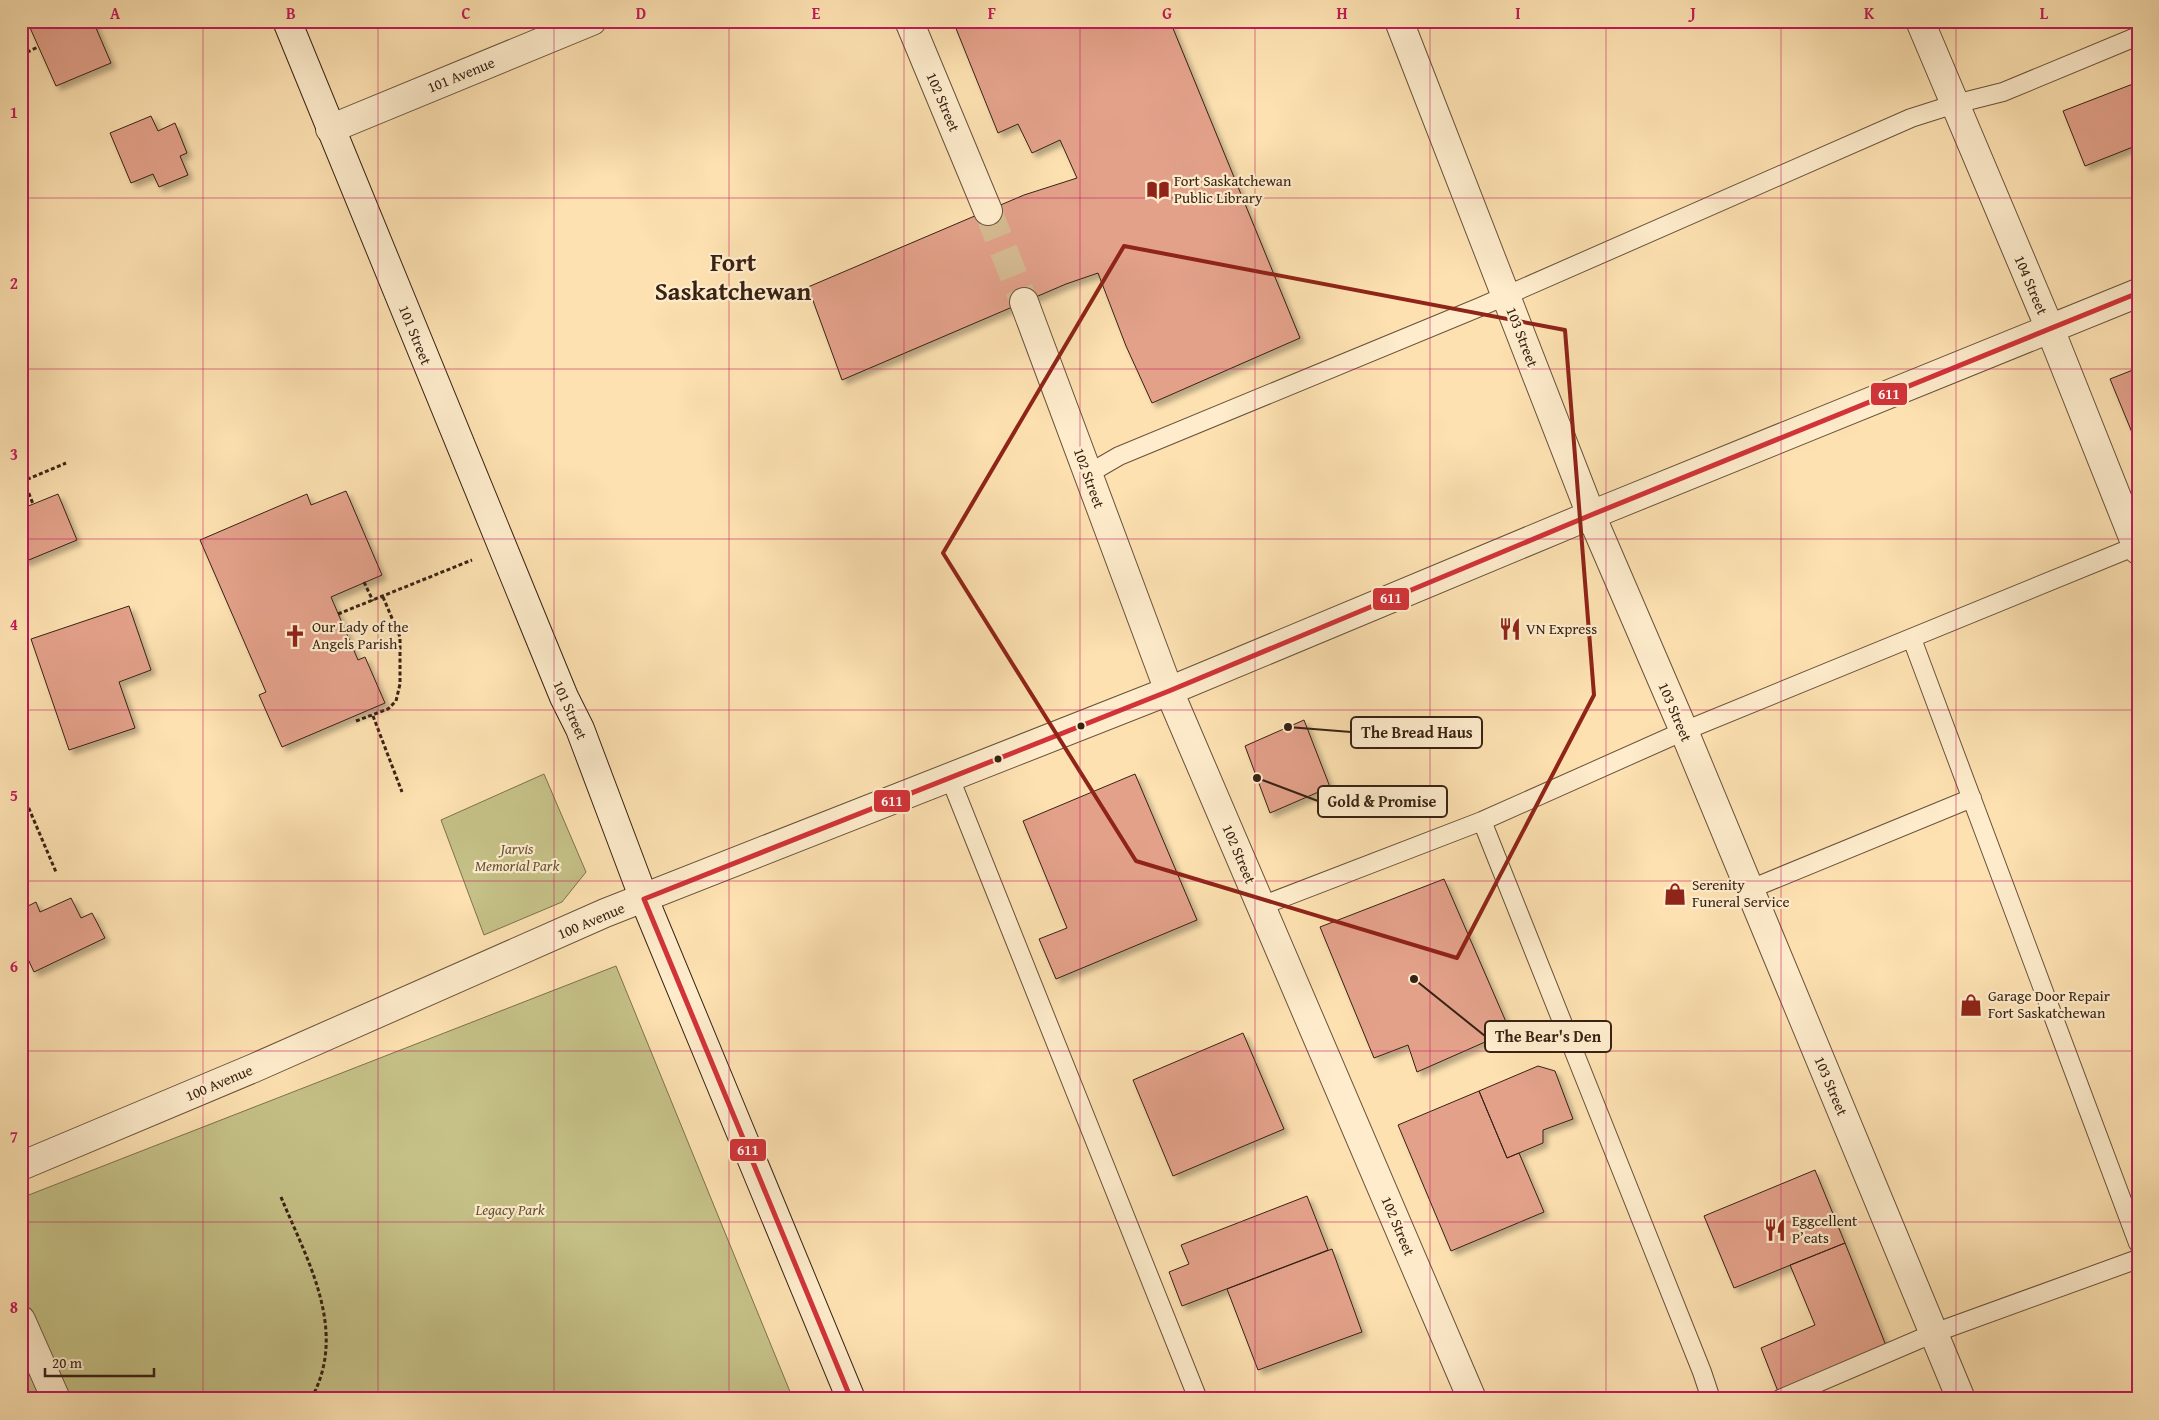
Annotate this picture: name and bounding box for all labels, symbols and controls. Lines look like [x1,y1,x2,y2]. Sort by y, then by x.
text: A [110,1,121,25]
text: B [286,1,296,25]
text: C [461,1,471,25]
text: D [636,1,646,25]
text: E [812,1,821,25]
text: F [988,1,996,25]
text: G [1162,1,1172,25]
text: H [1336,1,1348,25]
text: I [1515,1,1521,25]
text: J [1687,1,1696,25]
text: K [1864,1,1875,25]
text: L [2040,1,2049,25]
street label: 101 Avenue [424,51,498,98]
street label: 102 Street [922,69,966,136]
text: 1 [10,100,18,124]
place label: Fort Saskatchewan Public Library [1174,170,1292,208]
library icon: Fort Saskatchewan Public Library [1145,177,1171,203]
district label: Fort Saskatchewan [655,244,812,309]
street label: 104 Street [2010,252,2054,319]
text: 2 [10,271,18,295]
street label: 101 Street [394,302,437,369]
street label: 103 Street [1501,304,1544,371]
line badge: 611 [1870,382,1908,406]
text: 611 [1878,384,1900,404]
text: 3 [10,442,18,466]
street label: 102 Street [1069,445,1110,512]
line badge: 611 [1372,587,1410,611]
text: 611 [1380,588,1402,608]
text: 4 [10,612,18,636]
place label: Our Lady of the Angels Parish [312,616,408,654]
restaurant icon: VN Express [1497,616,1523,642]
place label: VN Express [1526,618,1597,639]
church icon: Our Lady of the Angels Parish [282,623,308,649]
street label: 101 Street [548,677,593,743]
street label: 103 Street [1654,679,1698,746]
callout: The Bread Haus [1351,717,1482,748]
text: The Bread Haus [1361,720,1473,744]
unlabelled marker [1076,721,1086,731]
unlabelled marker [993,754,1003,764]
text: 5 [10,783,18,807]
callout: Gold & Promise [1318,786,1447,817]
line badge: 611 [873,789,911,813]
text: Gold & Promise [1328,789,1437,813]
text: 611 [881,791,903,811]
street label: 102 Street [1218,821,1262,888]
park label: Jarvis Memorial Park [475,838,559,876]
place label: Serenity Funeral Service [1692,874,1789,912]
shop icon: Serenity Funeral Service [1662,881,1688,907]
street label: 100 Avenue [554,897,628,944]
text: 6 [10,954,18,978]
place label: Garage Door Repair Fort Saskatchewan [1988,985,2110,1023]
shop icon: Garage Door Repair Fort Saskatchewan [1958,992,1984,1018]
callout: The Bear's Den [1485,1021,1611,1052]
text: The Bear's Den [1495,1024,1602,1048]
street label: 103 Street [1810,1053,1854,1120]
street label: 100 Avenue [182,1059,256,1106]
text: 7 [10,1124,18,1148]
line badge: 611 [729,1138,767,1162]
text: 611 [737,1140,759,1160]
street label: 102 Street [1377,1193,1421,1260]
park label: Legacy Park [474,1199,545,1220]
place label: Eggcellent P’eats [1792,1210,1858,1248]
restaurant icon: Eggcellent P’eats [1762,1217,1788,1243]
text: 8 [10,1295,18,1319]
scale bar [45,1345,154,1377]
text: 20 m [52,1352,83,1373]

